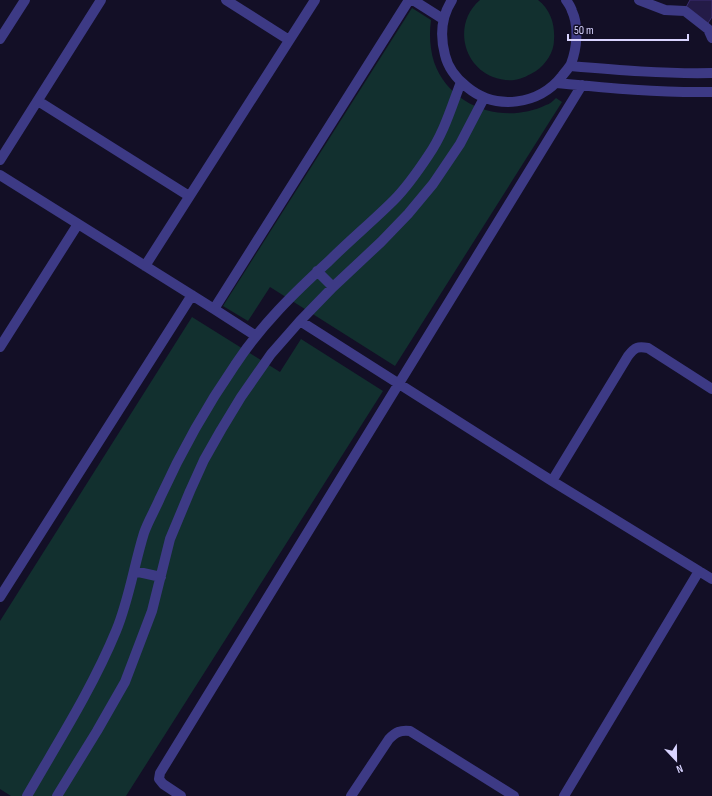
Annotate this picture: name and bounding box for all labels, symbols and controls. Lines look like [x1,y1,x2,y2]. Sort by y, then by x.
scale bar [568,16,688,42]
text: 50 m [574,23,594,38]
north arrow [656,740,696,780]
text: N [674,762,685,776]

